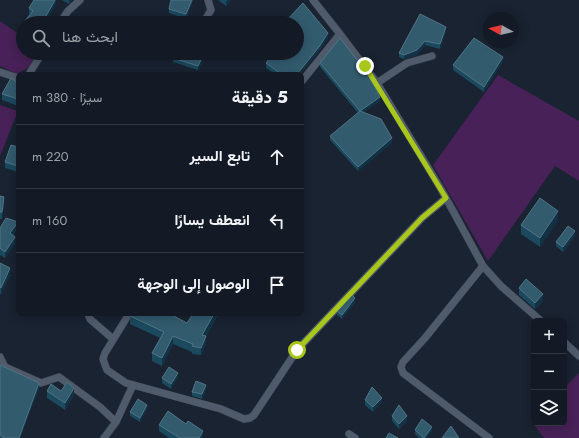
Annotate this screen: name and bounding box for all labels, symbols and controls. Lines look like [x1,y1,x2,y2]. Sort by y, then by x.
north arrow [483,12,519,48]
search box [16,16,304,60]
text: ابحث هنا [62,26,118,48]
icon: search [30,27,52,49]
route end [356,57,374,75]
text: 5 دقيقة [232,85,288,109]
text: سيرًا · 380 m [32,88,102,107]
text: تابع السير [190,145,250,167]
icon: ahead [266,146,288,168]
text: 220 m [32,147,69,166]
text: انعطف يسارًا [175,209,250,231]
icon: left [266,210,288,232]
text: 160 m [32,211,67,230]
text: الوصول إلى الوجهة [137,273,250,295]
icon: arrive [266,274,288,296]
map controls [531,318,567,426]
button: + [531,318,567,354]
route start [288,341,306,359]
button: − [531,354,567,390]
button: layers [531,390,567,426]

